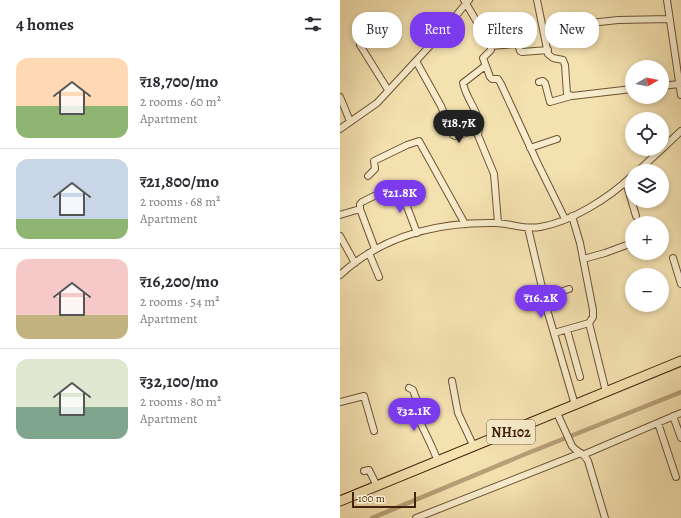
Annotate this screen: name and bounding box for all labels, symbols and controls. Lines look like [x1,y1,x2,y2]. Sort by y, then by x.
chip: Buy [352,12,402,48]
chip: Rent [410,12,465,48]
chip: Filters [473,12,537,48]
chip: New [545,12,599,48]
text: 4 homes [16,13,74,36]
icon: filters [302,13,324,35]
north arrow [625,60,669,104]
map controls [625,60,669,312]
text: ₹18,700/mo [140,70,218,93]
icon: home [48,74,96,122]
text: 2 rooms · 60 m² [140,93,221,110]
text: Apartment [140,110,198,127]
pin: ₹18.7K [426,110,492,144]
button: locate [625,112,669,156]
text: ₹18.7K [442,114,476,131]
button: layers [625,164,669,208]
text: ₹21,800/mo [140,170,219,193]
icon: home [48,175,96,223]
pin: ₹21.8K [367,180,433,214]
text: ₹21.8K [383,184,417,201]
text: 2 rooms · 68 m² [140,193,220,210]
text: Apartment [140,210,198,227]
button: + [625,216,669,260]
button: − [625,268,669,312]
text: ₹16,200/mo [140,270,219,293]
icon: home [48,275,96,323]
pin: ₹16.2K [508,285,574,319]
text: ₹16.2K [524,289,558,306]
text: 2 rooms · 54 m² [140,293,219,310]
text: Apartment [140,310,198,327]
text: ₹32,100/mo [140,370,218,393]
icon: home [48,375,96,423]
text: 2 rooms · 80 m² [140,393,221,410]
pin: ₹32.1K [381,398,447,432]
text: ₹32.1K [397,402,431,419]
text: Apartment [140,410,198,427]
road number: NH102 [487,420,535,444]
scale bar [352,490,416,509]
text: 100 m [358,491,385,506]

